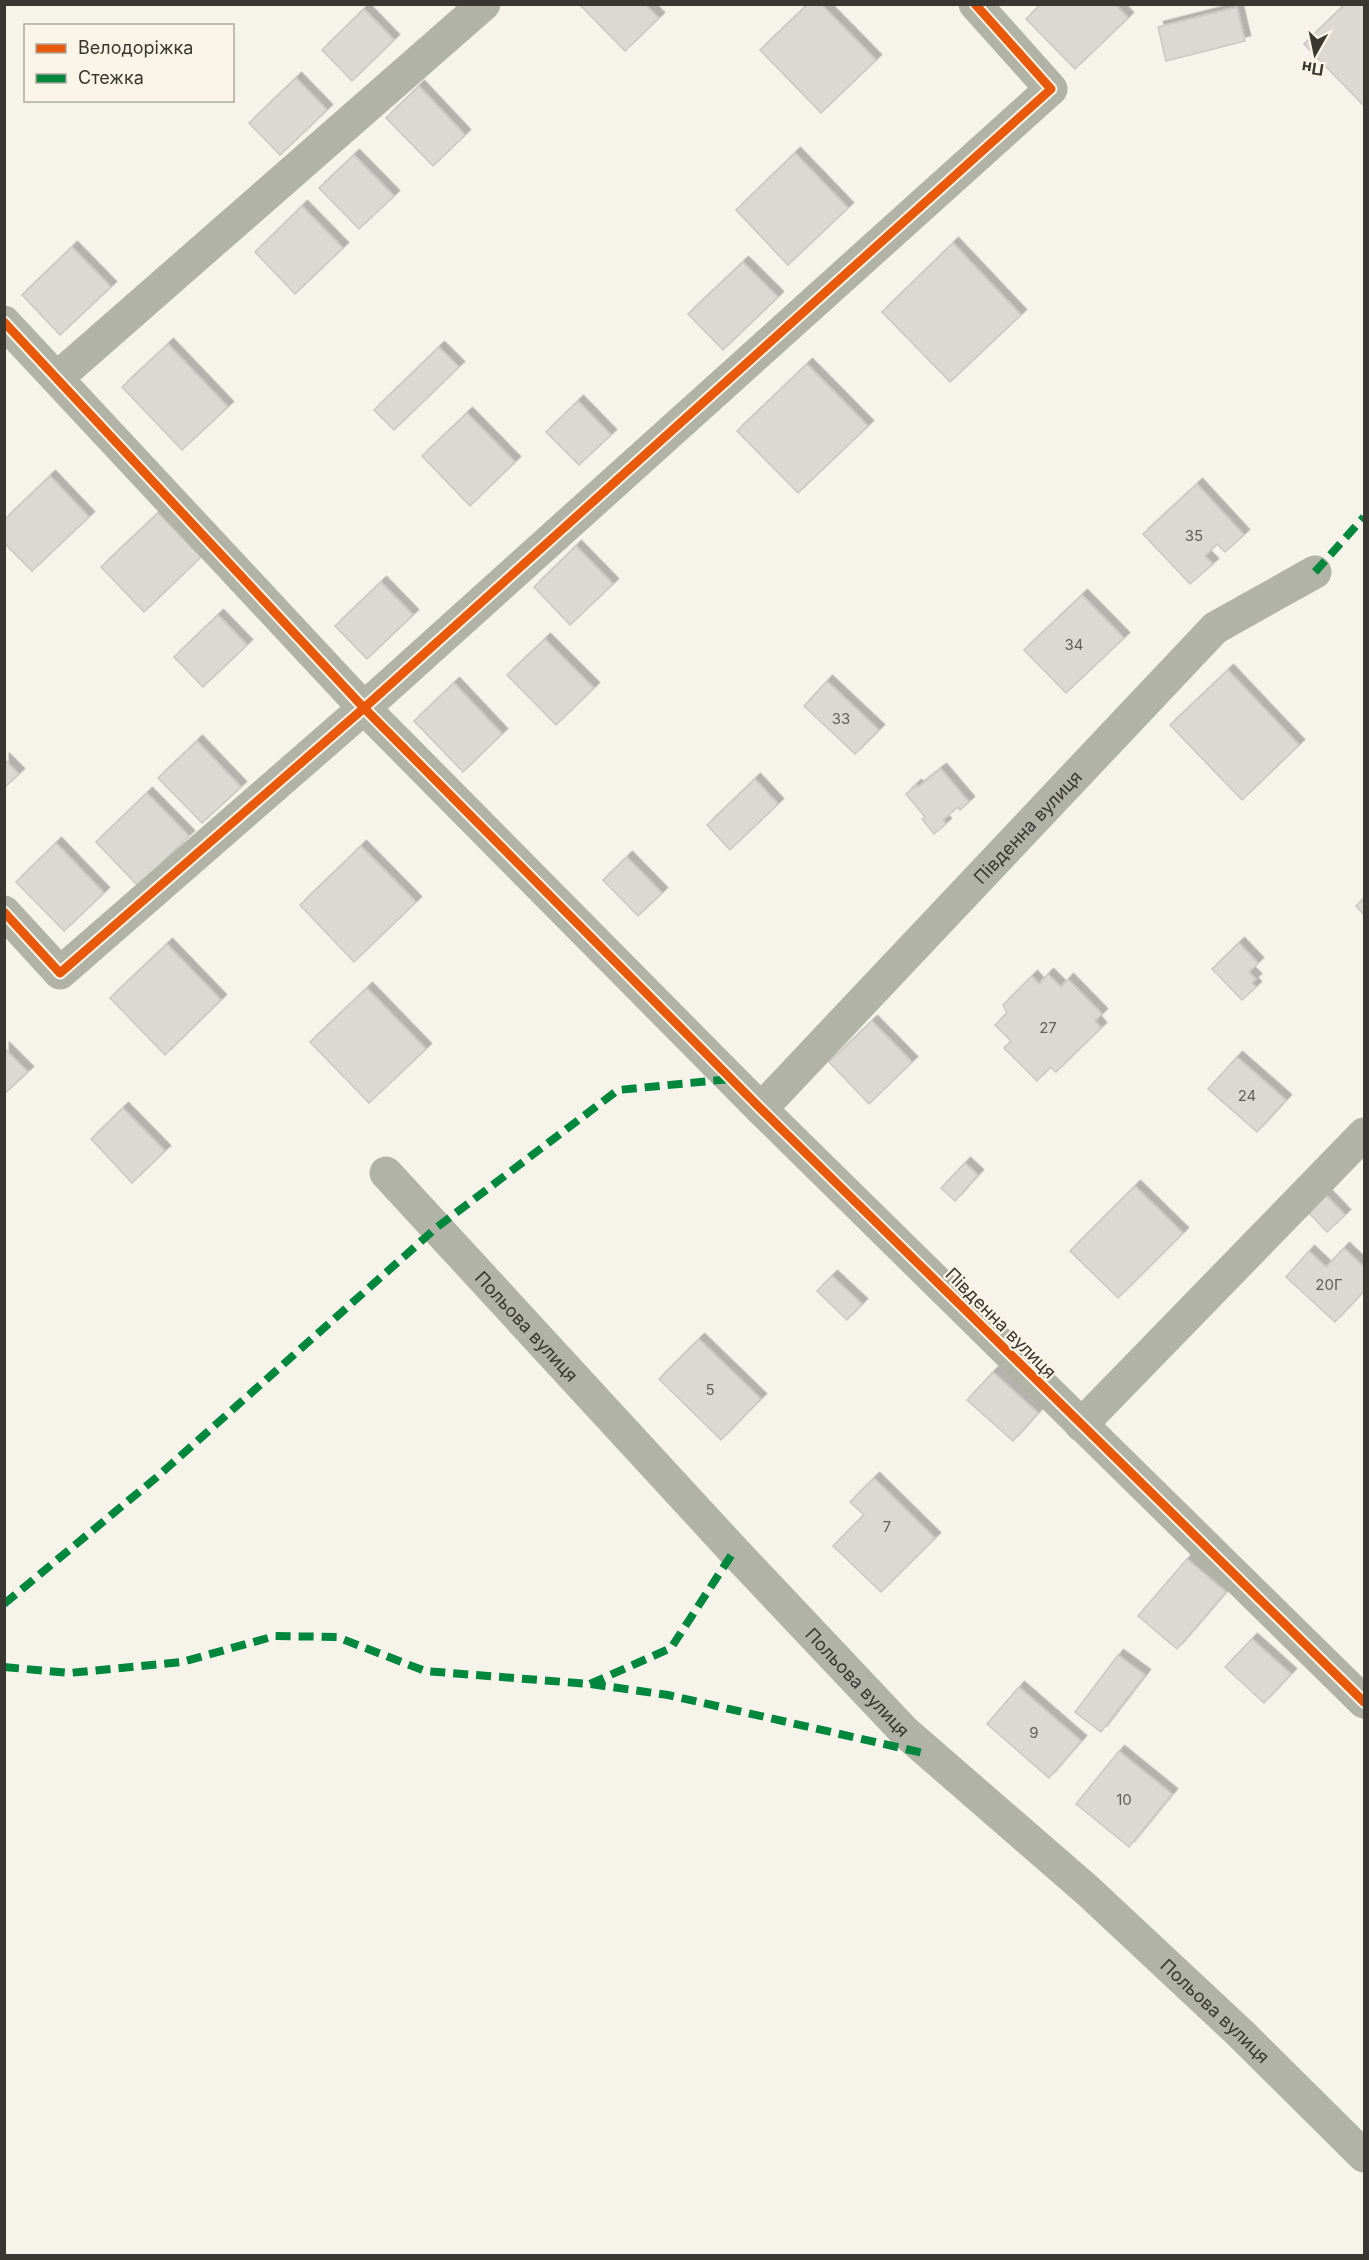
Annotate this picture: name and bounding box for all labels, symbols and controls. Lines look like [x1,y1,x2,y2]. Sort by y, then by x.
legend [24,24,234,102]
north arrow [1285,24,1345,84]
text: Велодоріжка [78,37,193,58]
text: Пн [1300,57,1325,80]
text: Стежка [78,67,144,88]
house number: 35 [1185,526,1203,545]
house number: 34 [1065,635,1083,654]
house number: 33 [832,709,850,728]
street label: Південна вулиця [969,766,1086,888]
house number: 27 [1039,1018,1057,1037]
house number: 24 [1238,1086,1256,1105]
street label: Південна вулиця [941,1263,1061,1383]
street label: Польова вулиця [471,1267,583,1385]
house number: 20Г [1315,1275,1343,1294]
house number: 5 [705,1380,715,1399]
house number: 7 [883,1517,891,1536]
street label: Польова вулиця [801,1623,914,1741]
house number: 9 [1029,1723,1039,1742]
house number: 10 [1116,1790,1132,1809]
street label: Польова вулиця [1157,1954,1274,2067]

